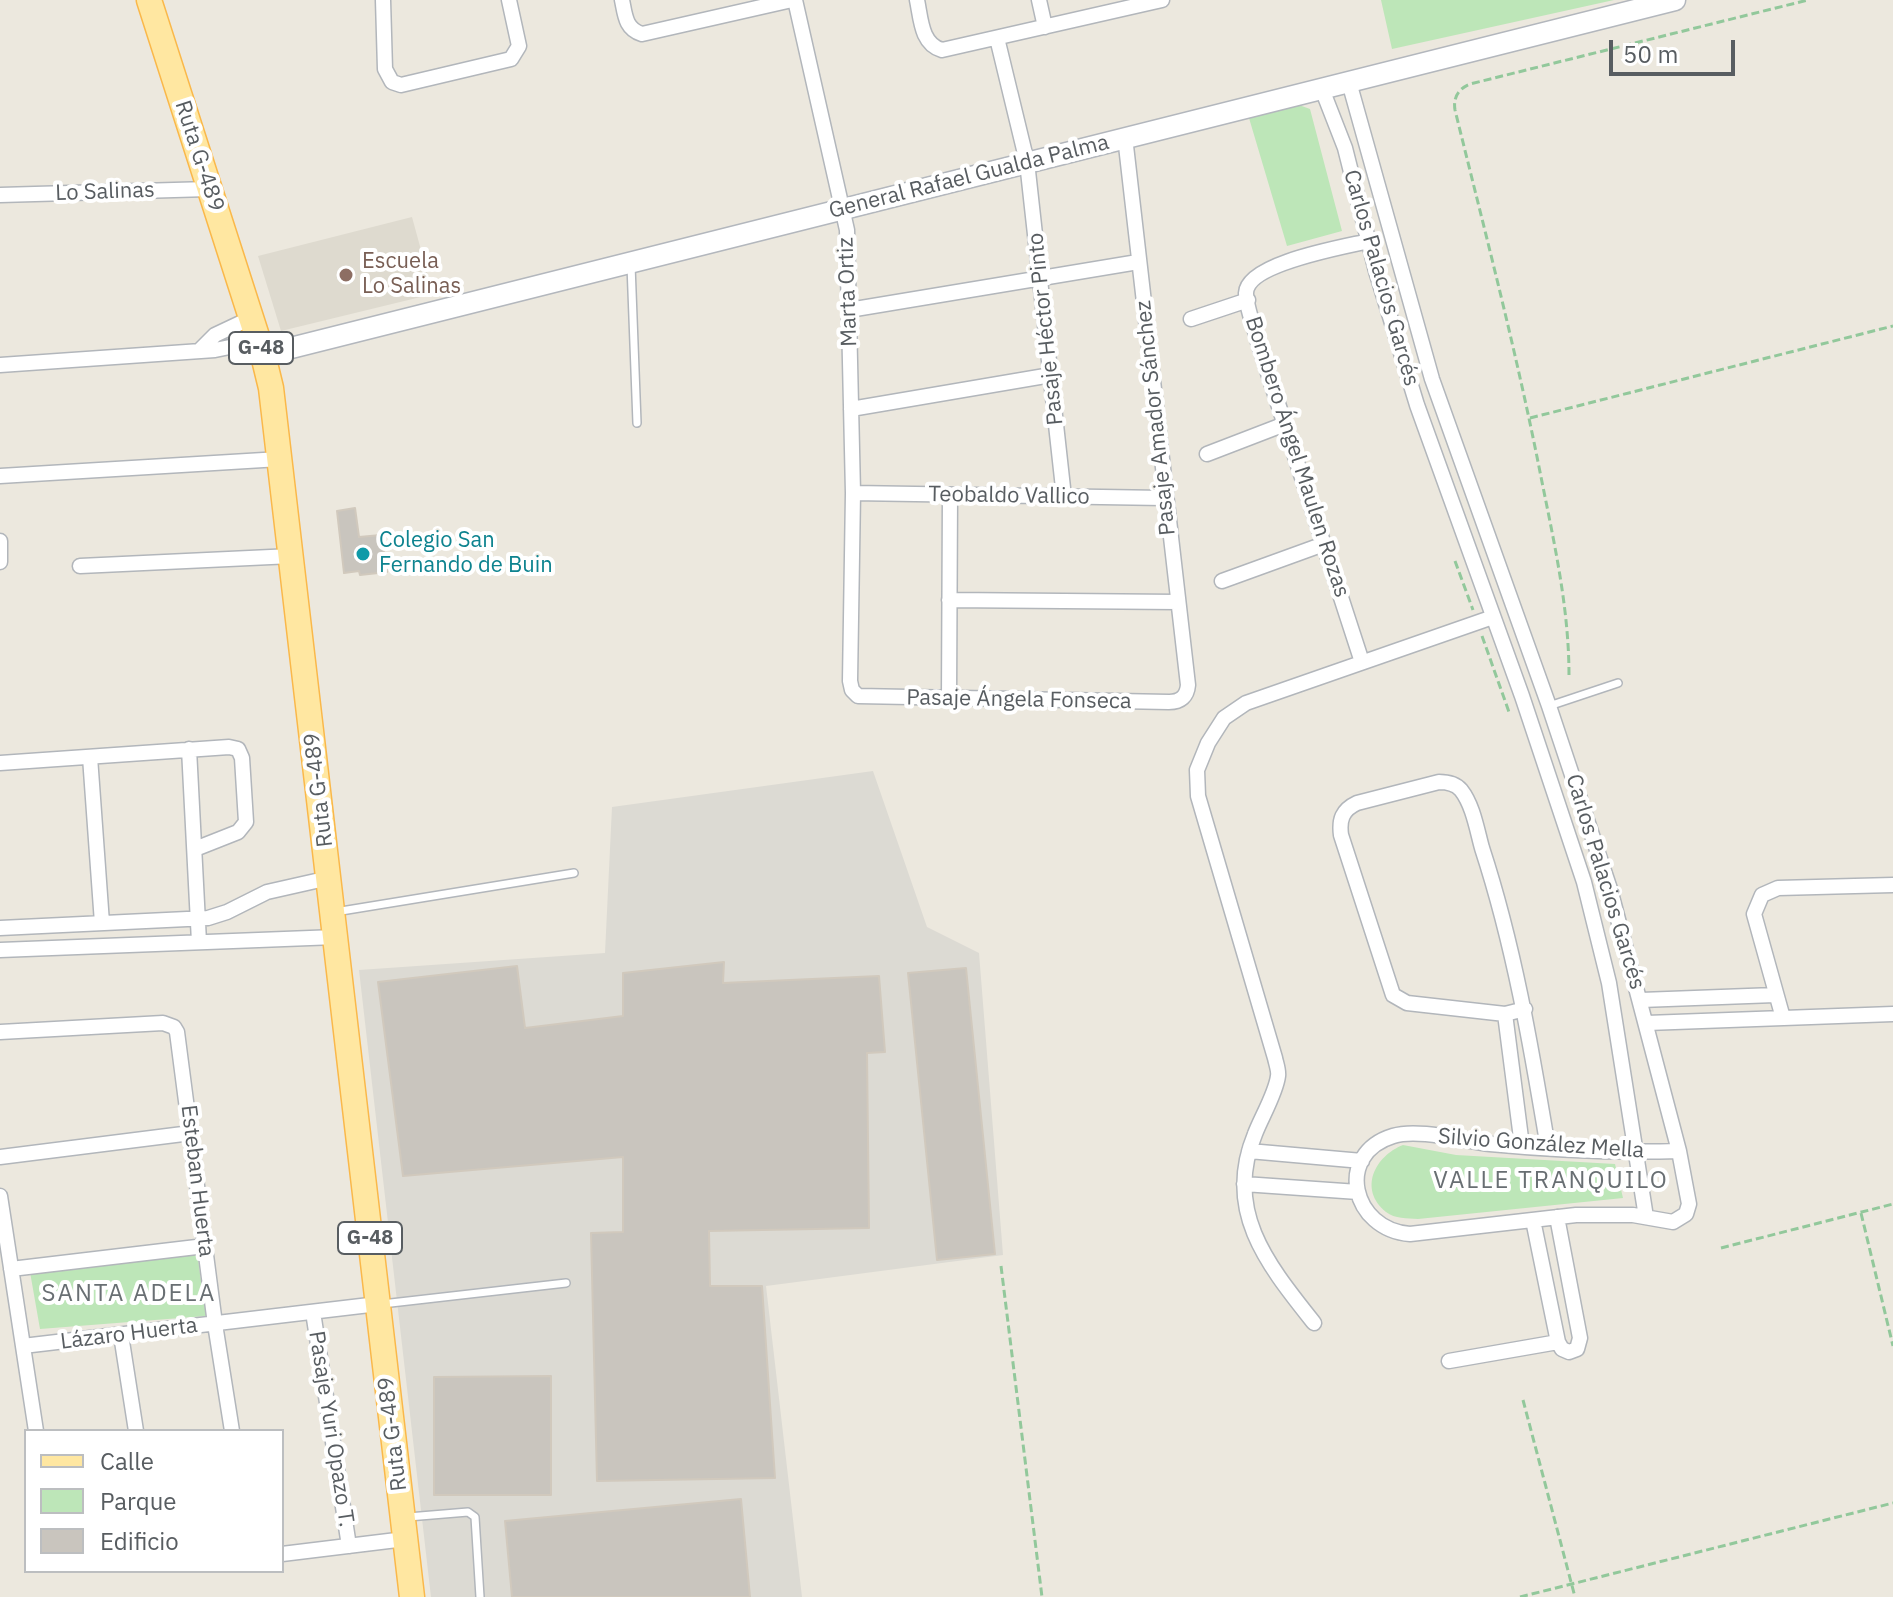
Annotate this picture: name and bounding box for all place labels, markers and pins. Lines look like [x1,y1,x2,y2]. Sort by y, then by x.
place label: Escuela Lo Salinas [362,249,461,300]
marker: Escuela Lo Salinas [337,266,355,284]
place label: Colegio San Fernando de Buin [379,528,553,580]
marker: Colegio San Fernando de Buin [354,545,372,563]

